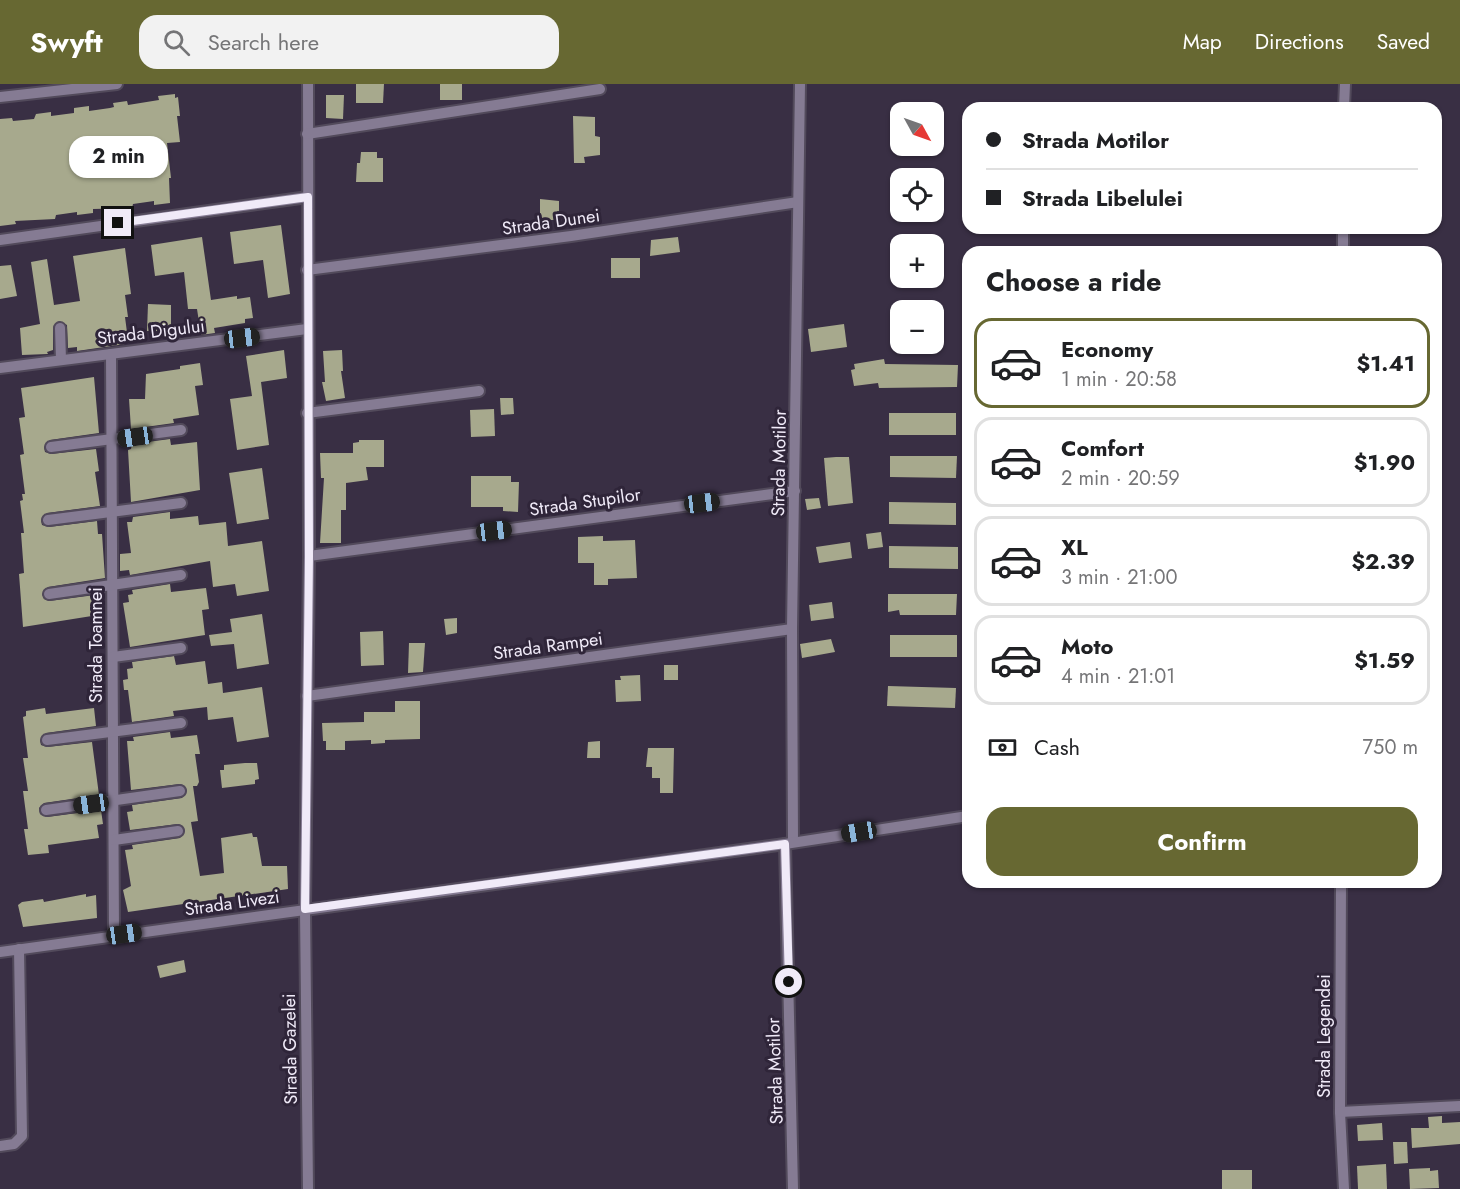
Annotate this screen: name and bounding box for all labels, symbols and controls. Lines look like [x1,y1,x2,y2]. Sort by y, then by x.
search box [139,15,559,69]
text: Swyft [30,22,103,63]
icon: search [160,26,193,59]
text: Search here [208,26,319,58]
text: Map [1183,27,1222,57]
text: Directions [1255,27,1344,57]
text: Saved [1377,27,1430,57]
north arrow [890,102,944,156]
map controls [890,102,944,354]
text: Strada Motilor [1022,124,1169,156]
callout: 2 min [68,136,168,178]
text: 2 min [92,142,145,171]
button: locate [890,168,944,222]
text: Strada Libelulei [1022,182,1183,214]
street label: Strada Dunei [500,202,602,242]
route end [104,209,131,236]
button: + [890,234,944,288]
text: Choose a ride [986,262,1161,301]
button: − [890,300,944,354]
street label: Strada Digului [96,313,206,351]
car [223,327,261,349]
text: Economy [1061,333,1153,365]
icon: car [989,336,1043,390]
text: $1.41 [1356,347,1415,379]
text: 1 min · 20:58 [1061,365,1177,394]
street label: Strada Motilor [765,409,793,517]
car [116,426,154,448]
text: Comfort [1061,432,1144,464]
icon: car [989,435,1043,489]
text: $1.90 [1354,446,1415,478]
text: 2 min · 20:59 [1061,464,1180,493]
street label: Strada Stupilor [528,481,643,523]
car [683,492,721,514]
car [475,520,513,542]
text: XL [1061,531,1088,563]
icon: car [989,534,1043,588]
text: $2.39 [1351,545,1415,577]
text: 3 min · 21:00 [1061,563,1178,592]
street label: Strada Toamnei [83,587,109,703]
street label: Strada Rampei [492,625,604,667]
text: Moto [1061,630,1114,662]
icon: car [989,633,1043,687]
text: $1.59 [1354,644,1415,676]
text: 4 min · 21:01 [1061,662,1175,691]
icon: cash [986,731,1019,764]
text: Cash [1034,731,1080,763]
text: 750 m [1363,733,1418,762]
car [72,793,110,815]
button: Confirm [986,807,1418,876]
car [840,820,878,844]
street label: Strada Livezi [183,883,281,923]
car [105,923,143,945]
route start [775,968,802,995]
street label: Strada Legendei [1311,974,1337,1098]
street label: Strada Gazelei [276,993,304,1105]
street label: Strada Motilor [760,1016,790,1125]

